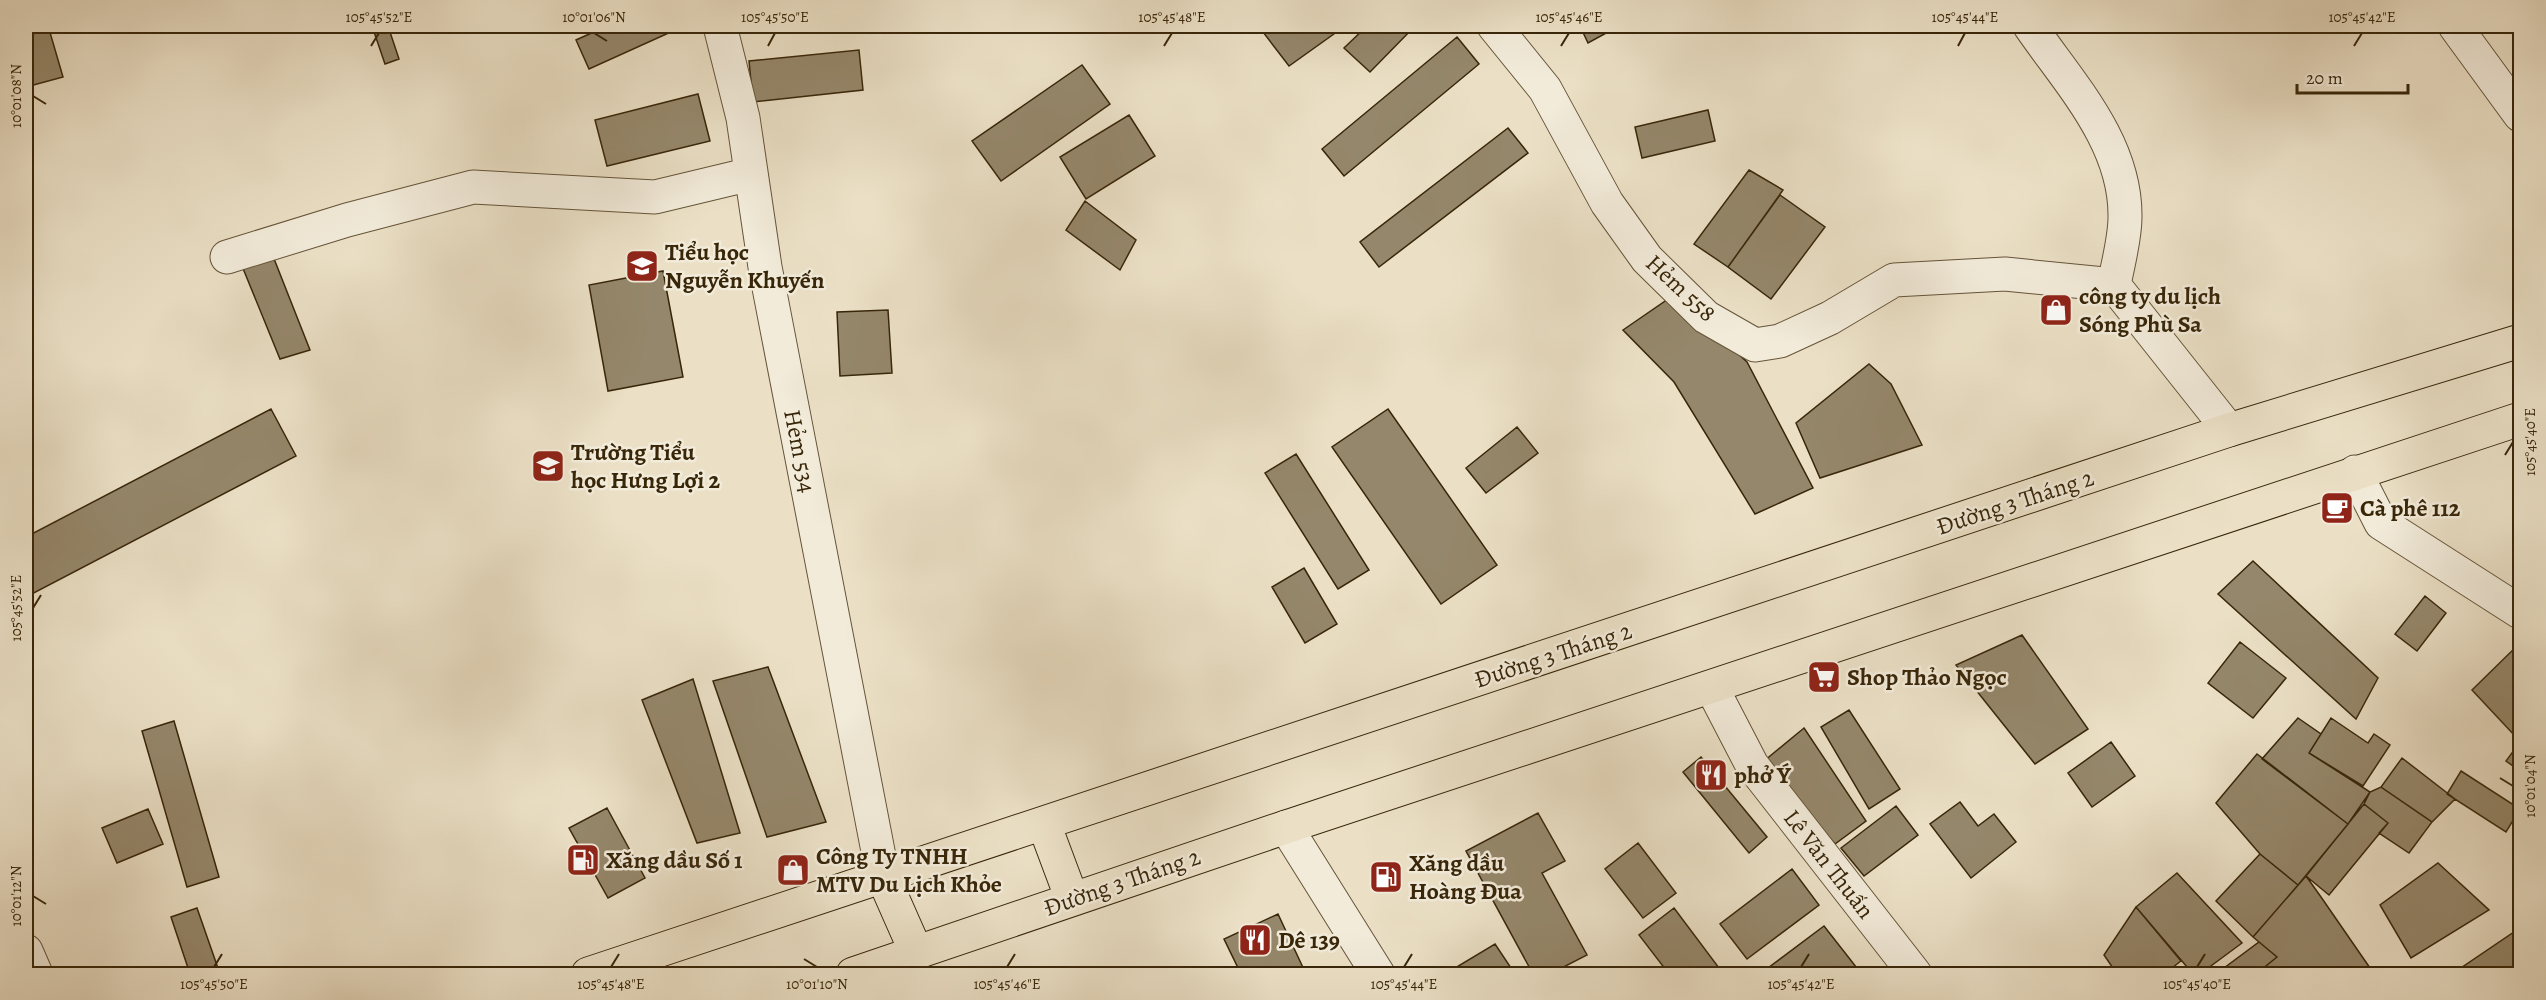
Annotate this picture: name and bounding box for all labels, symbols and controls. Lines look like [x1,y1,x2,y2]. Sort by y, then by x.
text: 105°45'52"E [346,7,412,27]
text: 10°01'06"N [562,7,626,27]
text: 105°45'50"E [741,7,809,27]
text: 105°45'48"E [1138,7,1206,27]
text: 105°45'46"E [1535,7,1603,27]
text: 105°45'44"E [1932,7,1998,27]
text: 105°45'42"E [2328,7,2396,27]
scale bar [2297,57,2408,95]
text: 10°01'08"N [6,64,26,128]
text: 20 m [2306,66,2343,90]
place label: Tiểu học Nguyễn Khuyến [665,236,825,296]
street label: Hẻm 558 [1639,247,1723,329]
school or university icon: Tiểu học Nguyễn Khuyến [624,248,660,284]
place label: công ty du lịch Sóng Phù Sa [2079,280,2221,340]
shop icon: công ty du lịch Sóng Phù Sa [2038,292,2074,328]
street label: Hẻm 534 [776,407,824,496]
text: 105°45'40"E [2520,408,2540,476]
place label: Trường Tiểu học Hưng Lợi 2 [571,436,720,496]
school or university icon: Trường Tiểu học Hưng Lợi 2 [530,448,566,484]
street label: Đường 3 Tháng 2 [1932,461,2098,543]
cafe icon: Cà phê 112 [2319,490,2355,526]
place label: Cà phê 112 [2360,492,2461,524]
text: 105°45'52"E [6,575,26,641]
street label: Đường 3 Tháng 2 [1470,614,1636,696]
supermarket icon: Shop Thảo Ngọc [1806,659,1842,695]
place label: Shop Thảo Ngọc [1847,661,2007,693]
text: 10°01'04"N [2520,754,2540,818]
restaurant icon: phở Ý [1693,757,1729,793]
place label: phở Ý [1734,759,1792,791]
street label: Lê Văn Thuấn [1776,803,1882,925]
place label: Công Ty TNHH MTV Du Lịch Khỏe [816,840,1002,900]
street label: Đường 3 Tháng 2 [1039,840,1205,924]
fuel station icon: Xăng dầu Số 1 [565,842,601,878]
place label: Xăng dầu Số 1 [606,844,743,876]
place label: Xăng dầu Hoàng Đua [1409,847,1522,907]
shop icon: Công Ty TNHH MTV Du Lịch Khỏe [775,852,811,888]
fuel station icon: Xăng dầu Hoàng Đua [1368,859,1404,895]
text: 10°01'12"N [6,865,26,926]
restaurant icon: Dê 139 [1237,922,1273,958]
place label: Dê 139 [1278,924,1340,956]
text: 105°45'50"E [180,974,248,994]
text: 105°45'48"E [577,974,645,994]
text: 10°01'10"N [786,974,848,994]
text: 105°45'46"E [973,974,1041,994]
text: 105°45'44"E [1371,974,1437,994]
text: 105°45'42"E [1767,974,1835,994]
text: 105°45'40"E [2163,974,2231,994]

